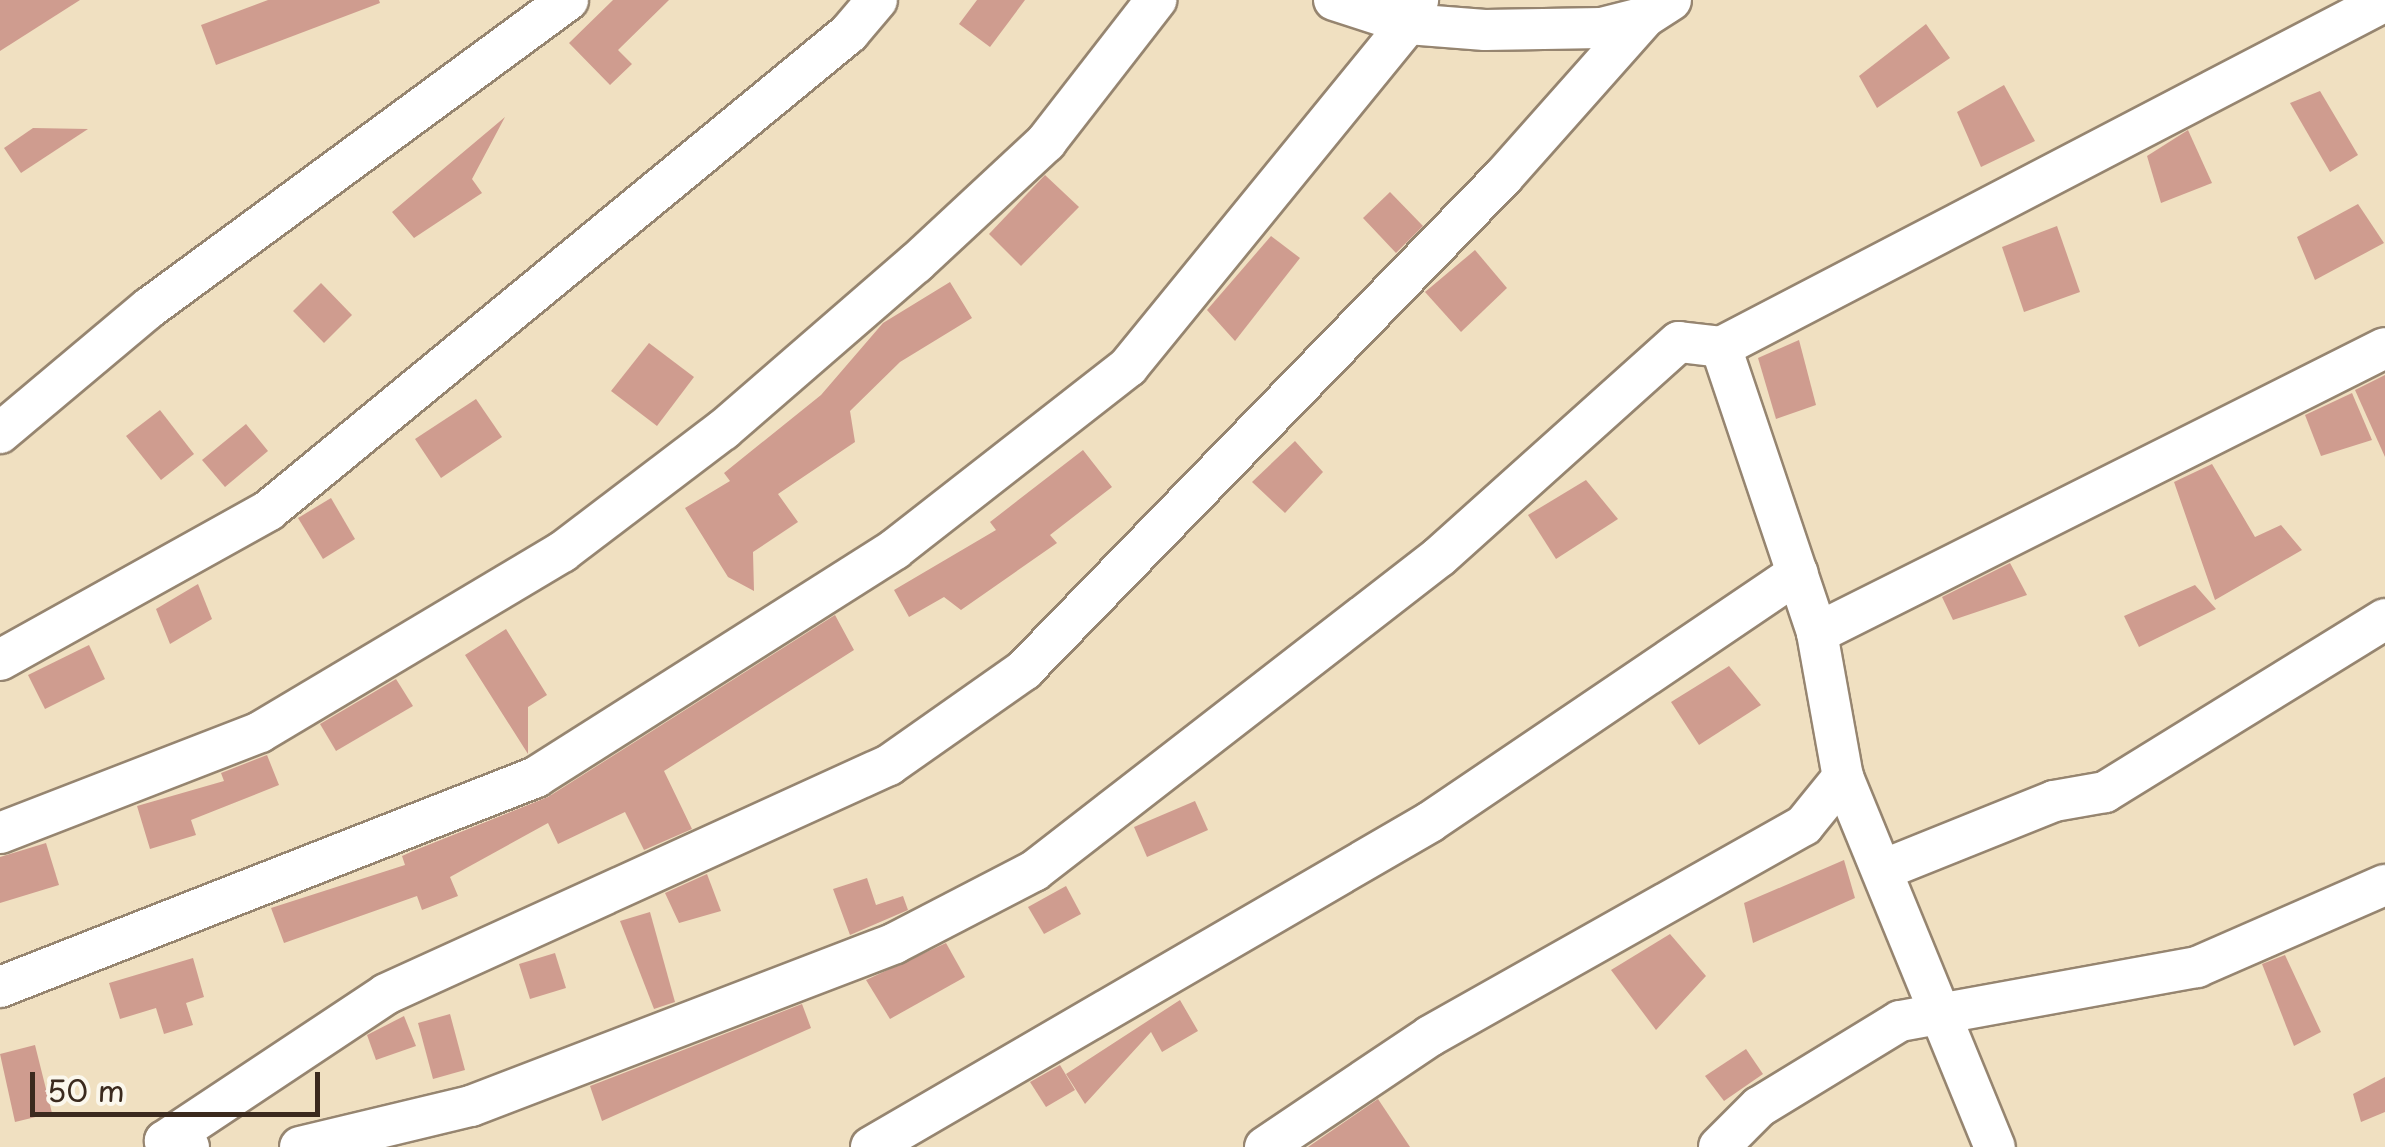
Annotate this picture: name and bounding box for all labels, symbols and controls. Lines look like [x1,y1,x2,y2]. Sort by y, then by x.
scale bar [35,1052,325,1114]
text: 50 m [47,1067,125,1112]

